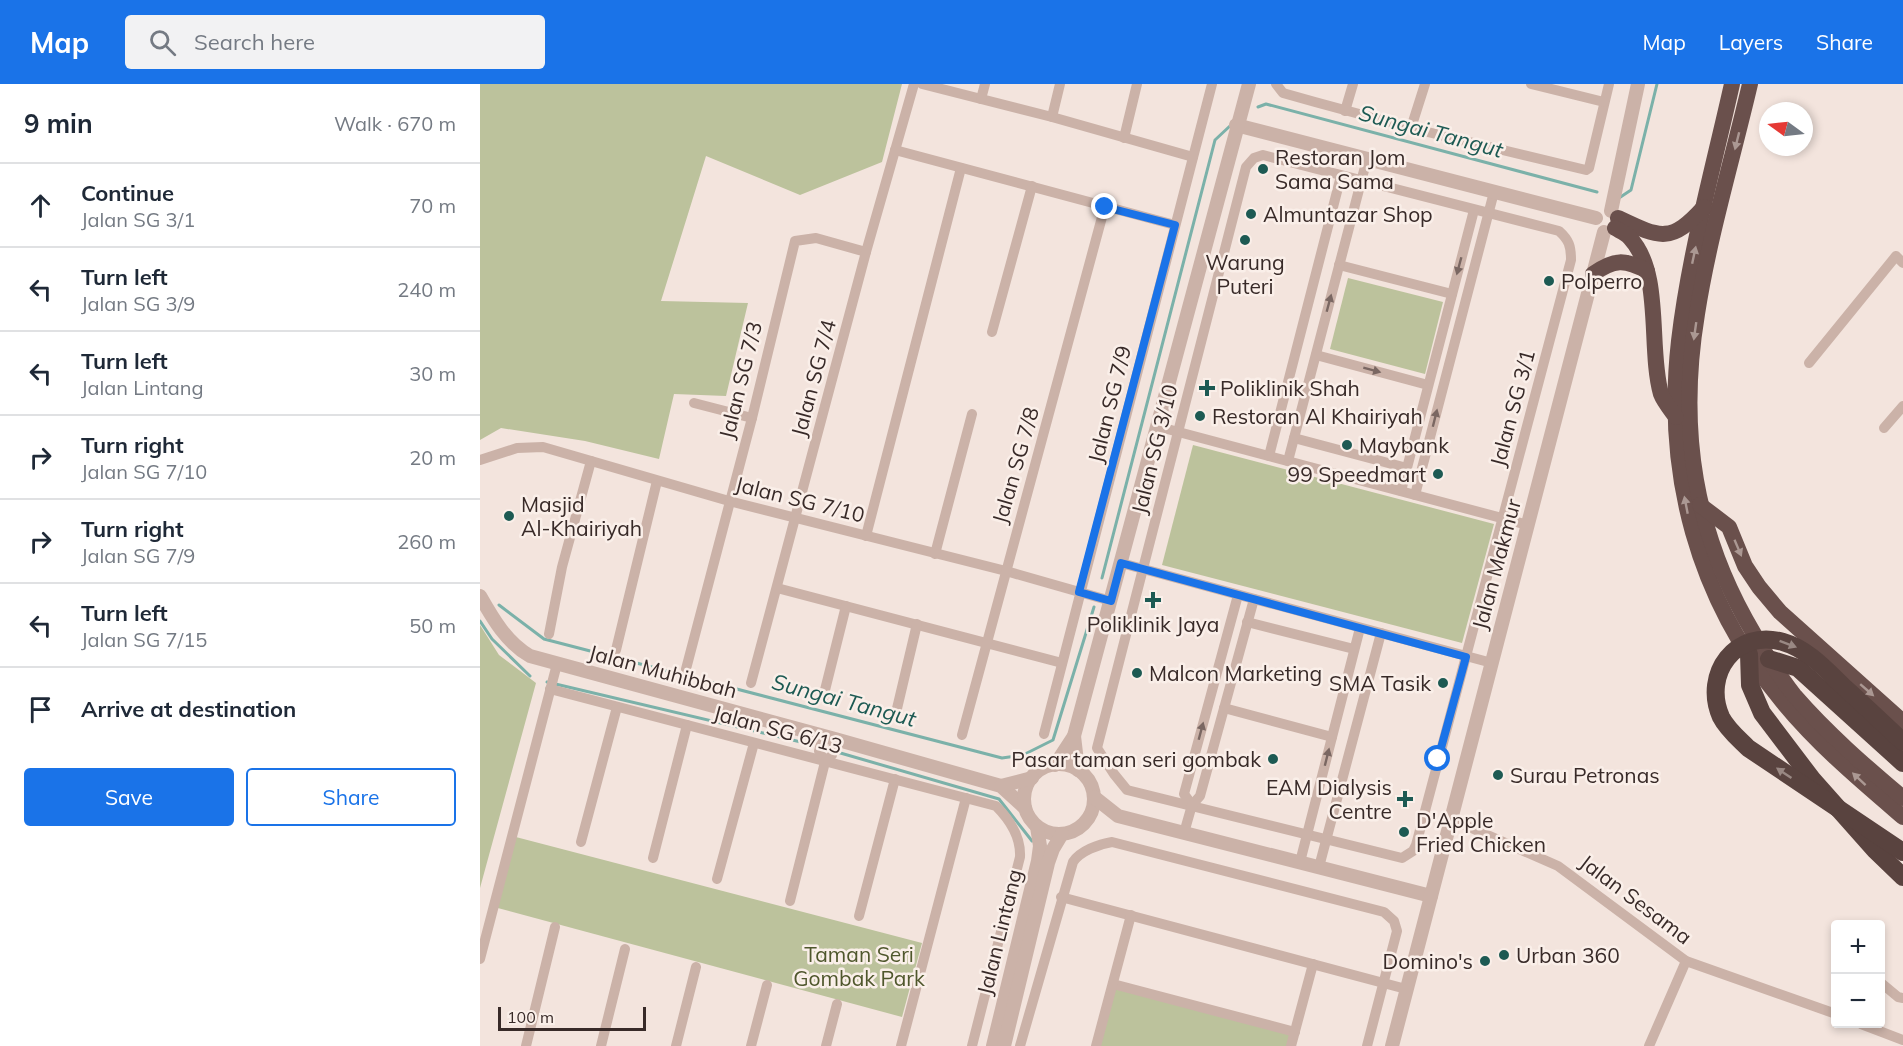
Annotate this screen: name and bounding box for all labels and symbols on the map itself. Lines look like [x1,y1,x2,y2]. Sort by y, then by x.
water label: Sungai Tangut [1356,98,1507,164]
north arrow [1759,102,1813,156]
one-way arrow [1731,132,1741,150]
place label: Restoran Jom Sama Sama [1275,144,1406,194]
marker: Restoran Jom Sama Sama [1256,162,1270,176]
route end [1091,193,1117,219]
place label: Almuntazar Shop [1263,201,1433,227]
marker: Almuntazar Shop [1244,207,1258,221]
marker: Warung Puteri [1238,233,1252,247]
one-way arrow [1690,246,1699,265]
place label: Warung Puteri [1205,249,1285,299]
one-way arrow [1454,257,1464,275]
place label: Polperro [1561,268,1642,294]
marker: Polperro [1542,274,1556,288]
one-way arrow [1325,294,1335,312]
street label: Jalan SG 7/4 [785,316,841,439]
street label: Jalan SG 7/3 [713,319,767,441]
one-way arrow [1690,322,1699,341]
street label: Jalan SG 7/9 [1082,343,1136,465]
street label: Jalan SG 3/1 [1484,347,1540,469]
one-way arrow [1363,366,1381,375]
place label: Poliklinik Shah [1220,375,1360,401]
marker: Poliklinik Shah [1198,379,1216,397]
street label: Jalan SG 3/10 [1125,382,1183,516]
place label: Restoran Al Khairiyah [1212,403,1423,429]
street label: Jalan SG 7/8 [986,404,1044,526]
marker: Restoran Al Khairiyah [1193,409,1207,423]
one-way arrow [1431,409,1440,427]
place label: Maybank [1359,432,1449,458]
marker: Maybank [1340,438,1354,452]
place label: 99 Speedmart [1288,461,1426,487]
marker: 99 Speedmart [1431,467,1445,481]
street label: Jalan SG 7/10 [733,470,867,528]
place label: Masjid Al-Khairiyah [521,491,642,541]
street label: Jalan Makmur [1466,495,1526,632]
one-way arrow [1681,495,1690,514]
marker: Masjid Al-Khairiyah [502,509,516,523]
one-way arrow [1733,539,1742,556]
marker: Poliklinik Jaya [1144,591,1162,609]
place label: Poliklinik Jaya [1087,611,1219,637]
street label: Jalan Muhibbah [586,639,740,703]
one-way arrow [1779,639,1797,649]
place label: Malcon Marketing [1149,660,1322,686]
marker: Malcon Marketing [1130,666,1144,680]
water label: Sungai Tangut [769,667,920,733]
place label: SMA Tasik [1329,670,1431,696]
marker: SMA Tasik [1436,676,1450,690]
one-way arrow [1859,684,1875,697]
street label: Jalan SG 6/13 [711,699,845,759]
one-way arrow [1197,722,1206,740]
route start [1424,745,1450,771]
place label: Pasar taman seri gombak [1011,746,1261,772]
one-way arrow [1323,748,1332,766]
marker: Pasar taman seri gombak [1266,752,1280,766]
place label: Surau Petronas [1510,762,1660,788]
one-way arrow [1777,767,1793,779]
marker: Surau Petronas [1491,768,1505,782]
one-way arrow [1852,772,1866,786]
place label: EAM Dialysis Centre [1266,774,1392,824]
marker: EAM Dialysis Centre [1396,790,1414,808]
place label: D'Apple Fried Chicken [1416,807,1546,857]
marker: D'Apple Fried Chicken [1397,825,1411,839]
street label: Jalan Sesama [1575,848,1697,950]
street label: Jalan Lintang [971,866,1027,998]
park label: Taman Seri Gombak Park [793,941,925,991]
place label: Urban 360 [1516,942,1620,968]
place label: Domino's [1383,948,1473,974]
marker: Urban 360 [1497,948,1511,962]
marker: Domino's [1478,954,1492,968]
scale bar [498,1004,646,1032]

